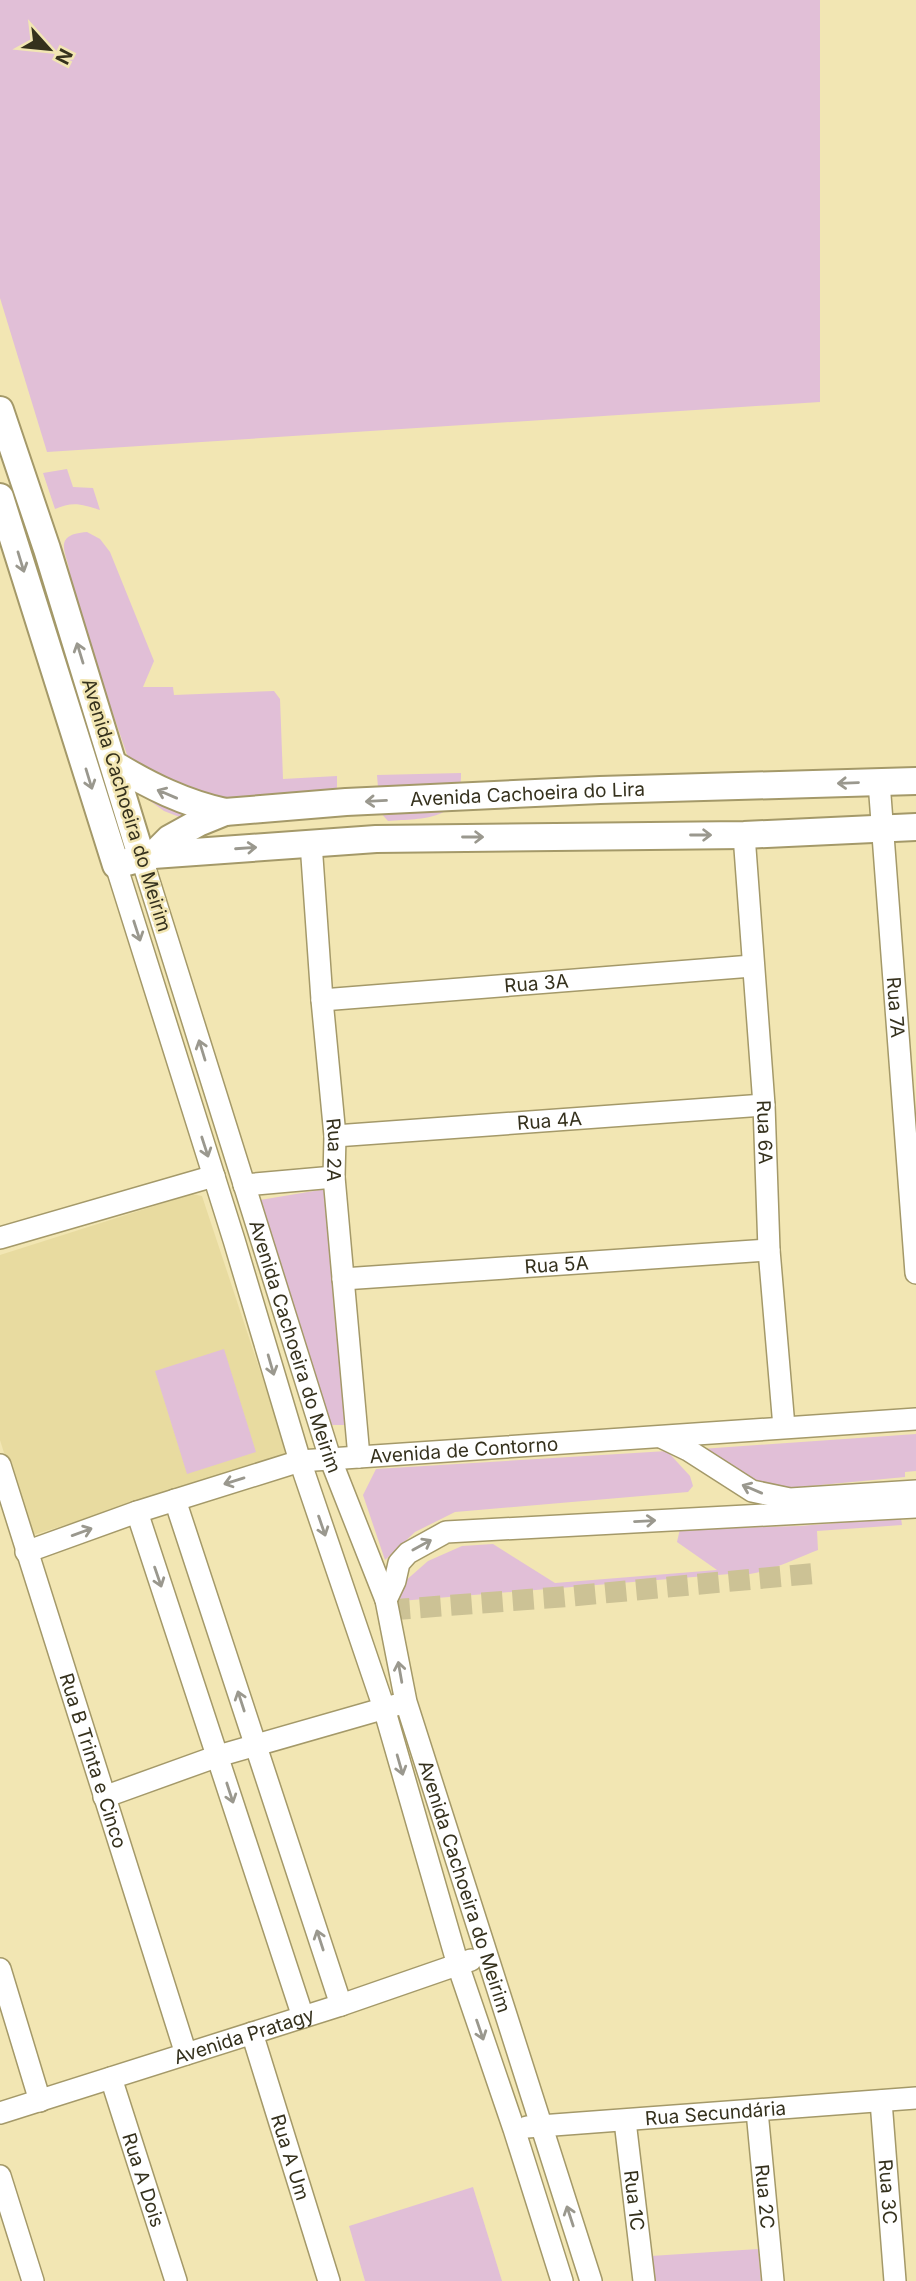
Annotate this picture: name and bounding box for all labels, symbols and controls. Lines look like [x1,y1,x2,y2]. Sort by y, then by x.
north arrow [14,14,84,84]
text: N [50,45,77,68]
one-way arrow [15,551,28,573]
one-way arrow [72,642,85,664]
street label: Avenida Cachoeira do Meirim [77,676,176,934]
one-way arrow [83,768,96,790]
one-way arrow [837,776,860,790]
street label: Avenida Cachoeira do Lira [409,778,645,811]
one-way arrow [157,787,179,800]
one-way arrow [364,794,387,807]
one-way arrow [689,829,712,842]
one-way arrow [461,830,484,844]
one-way arrow [234,841,257,854]
one-way arrow [131,919,144,941]
street label: Rua 3A [503,970,569,998]
street label: Rua 7A [882,976,909,1039]
one-way arrow [195,1039,208,1061]
street label: Rua 6A [752,1100,777,1165]
street label: Rua 4A [516,1107,583,1135]
street label: Rua 2A [321,1117,346,1182]
one-way arrow [200,1136,212,1158]
street label: Avenida Cachoeira do Meirim [244,1217,346,1476]
street label: Rua 5A [524,1251,589,1279]
one-way arrow [266,1354,279,1376]
street label: Avenida de Contorno [369,1432,559,1468]
one-way arrow [224,1476,246,1489]
one-way arrow [742,1481,763,1494]
one-way arrow [317,1514,329,1536]
one-way arrow [633,1514,656,1527]
one-way arrow [70,1525,92,1537]
one-way arrow [411,1538,431,1552]
one-way arrow [153,1565,165,1587]
one-way arrow [393,1661,406,1684]
street label: Rua B Trinta e Cinco [54,1670,131,1851]
one-way arrow [233,1690,246,1712]
one-way arrow [395,1754,408,1776]
street label: Avenida Cachoeira do Meirim [413,1758,516,2016]
one-way arrow [225,1781,238,1803]
one-way arrow [313,1929,325,1951]
street label: Avenida Pratagy [171,2003,318,2069]
one-way arrow [474,2019,487,2041]
street label: Rua Secundária [644,2097,787,2130]
street label: Rua A Um [266,2112,314,2203]
street label: Rua A Dois [117,2130,169,2230]
street label: Rua 3C [874,2158,902,2225]
street label: Rua 2C [750,2163,779,2230]
street label: Rua 1C [619,2169,649,2232]
one-way arrow [563,2205,576,2227]

